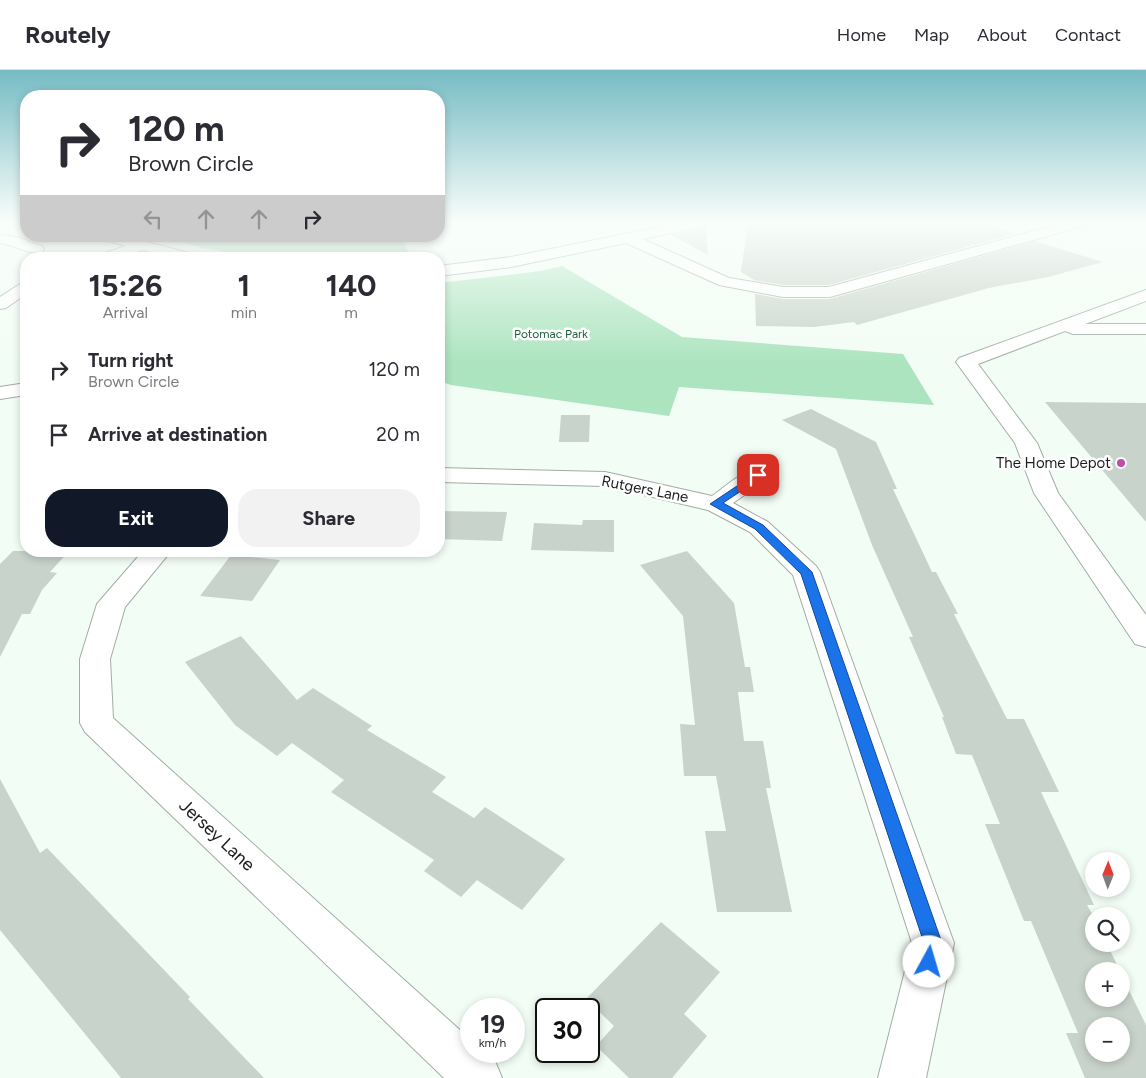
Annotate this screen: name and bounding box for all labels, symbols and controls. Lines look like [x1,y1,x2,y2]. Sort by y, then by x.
text: Routely [25,20,111,49]
text: Home [837,24,886,46]
text: Map [914,24,949,46]
text: About [977,24,1027,46]
text: Contact [1055,24,1121,46]
text: 120 m [128,108,225,150]
icon: right [45,110,110,175]
text: Brown Circle [128,150,253,177]
icon: left [139,205,167,233]
icon: ahead [192,205,220,233]
icon: ahead [245,205,273,233]
icon: right [298,205,326,233]
text: 15:26 [88,267,162,304]
text: 1 [238,267,250,304]
text: 140 [325,267,377,304]
text: Arrival [103,303,148,322]
text: min [231,303,257,322]
text: m [344,303,358,322]
park label: Potomac Park [514,327,588,341]
text: Turn right [88,349,174,372]
icon: right [45,356,73,384]
text: 120 m [368,358,420,381]
text: Brown Circle [88,372,179,391]
icon: arrive [45,421,73,449]
text: Arrive at destination [88,423,267,446]
text: 20 m [376,423,420,446]
pin [737,454,779,496]
place label: The Home Depot [996,454,1111,472]
marker: The Home Depot [1115,457,1127,469]
icon: arrive [744,461,772,489]
street label: Rutgers Lane [600,472,690,506]
button: Exit [45,489,228,547]
button: Share [238,489,420,547]
street label: Jersey Lane [175,794,260,876]
north arrow [1085,852,1130,898]
map controls [1085,852,1130,1062]
button: search [1085,907,1130,952]
position arrow [902,935,954,987]
button: + [1085,962,1130,1007]
speed limit sign: 30 [535,998,600,1063]
text: 19 [480,1009,505,1039]
button: − [1085,1017,1130,1062]
text: km/h [479,1036,506,1050]

